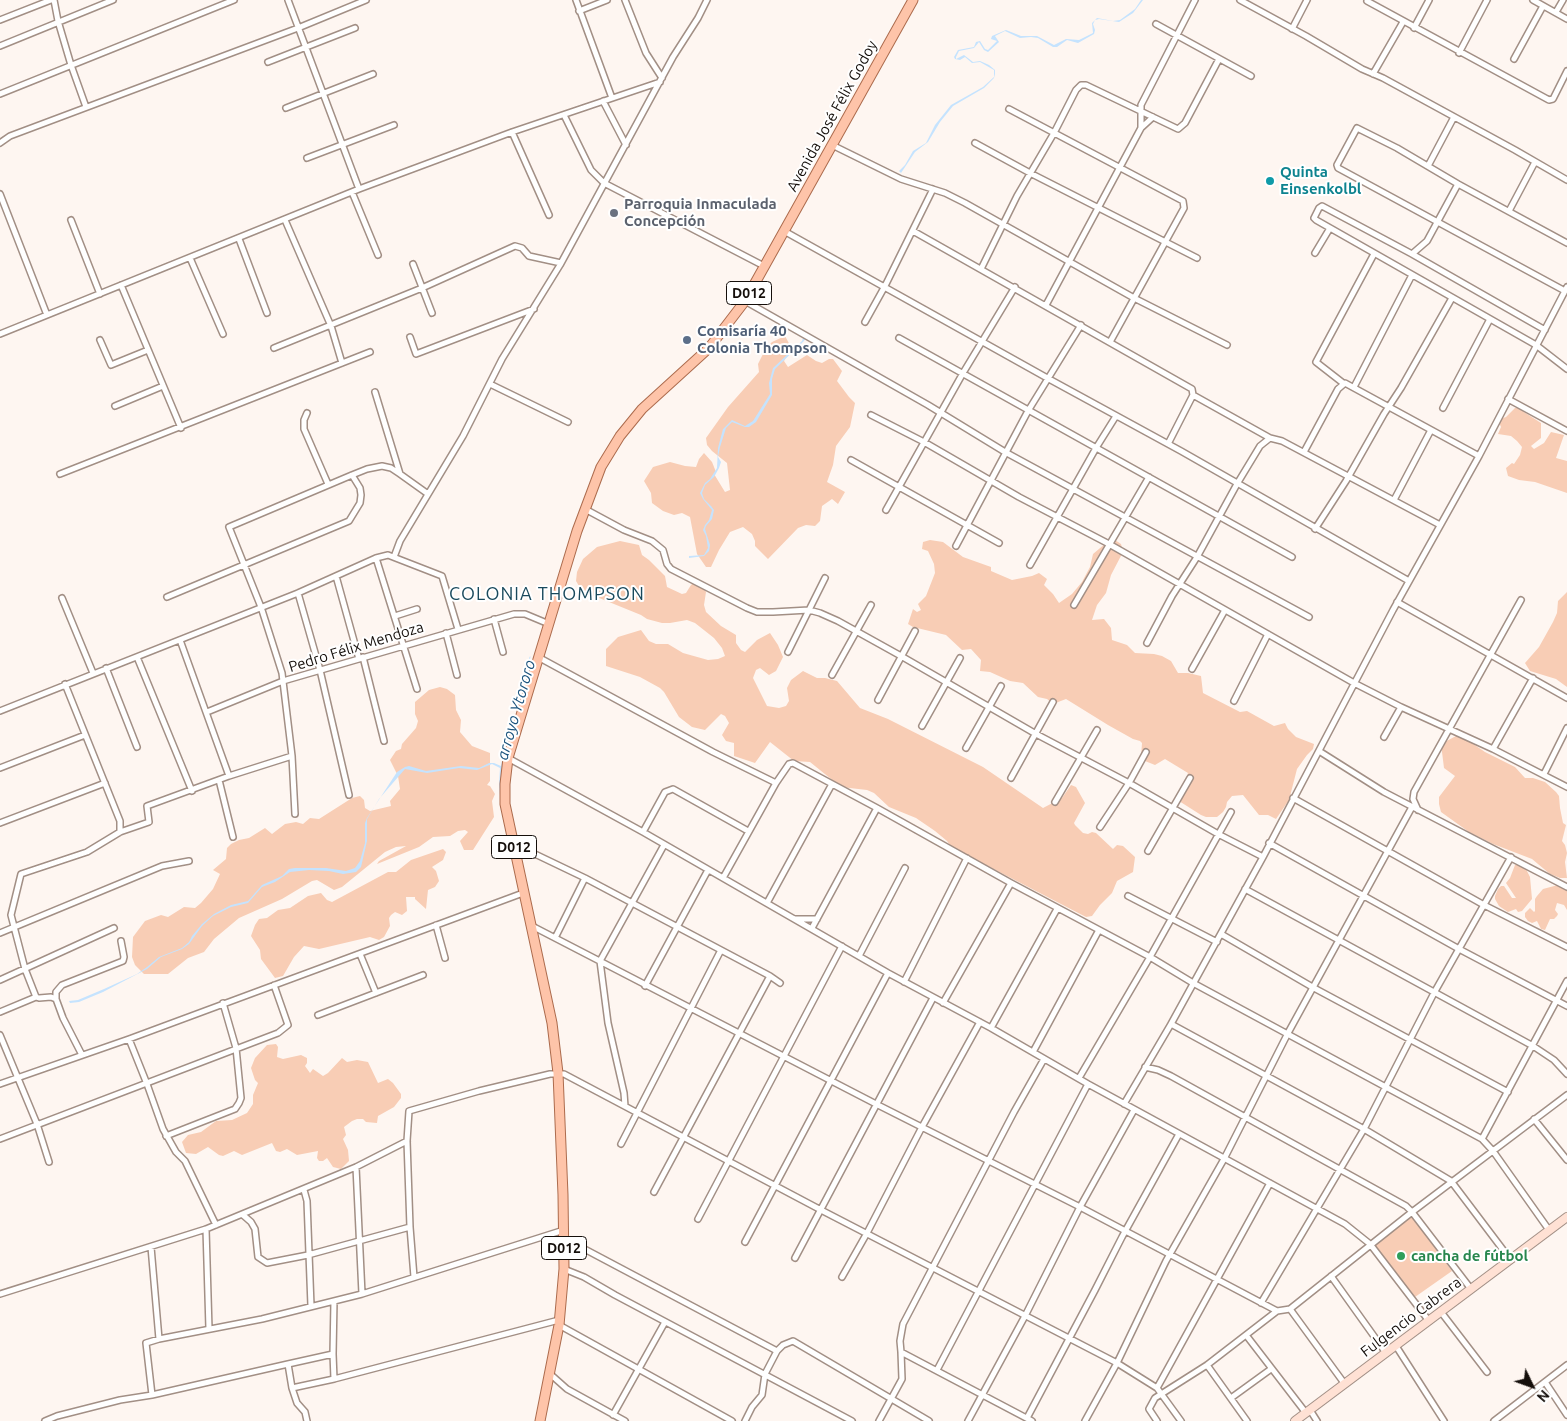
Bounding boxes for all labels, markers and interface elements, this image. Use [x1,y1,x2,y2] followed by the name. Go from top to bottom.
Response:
[783,37,881,195] street label: Avenida José Félix Godoy
[1280,163,1361,198] place label: Quinta Einsenkolbl
[1264,175,1276,187] marker: Quinta Einsenkolbl
[624,195,777,230] place label: Parroquia Inmaculada Concepción
[608,207,620,219] marker: Parroquia Inmaculada Concepción
[726,282,772,304] road number: D012
[697,322,827,357] place label: Comisaría 40 Colonia Thompson
[681,334,693,346] marker: Comisaría 40 Colonia Thompson
[447,583,647,605] district label: COLONIA THOMPSON
[286,618,426,676] street label: Pedro Félix Mendoza
[493,658,539,762] water label: arroyo Ytororo
[492,836,536,859] road number: D012
[542,1236,586,1260] road number: D012
[1411,1247,1528,1265] place label: cancha de fútbol
[1395,1250,1407,1262] marker: cancha de fútbol
[1357,1273,1465,1361] street label: Fulgencio Cabrera
[1507,1361,1557,1411] north arrow
[1534,1387,1553,1405] text: N

